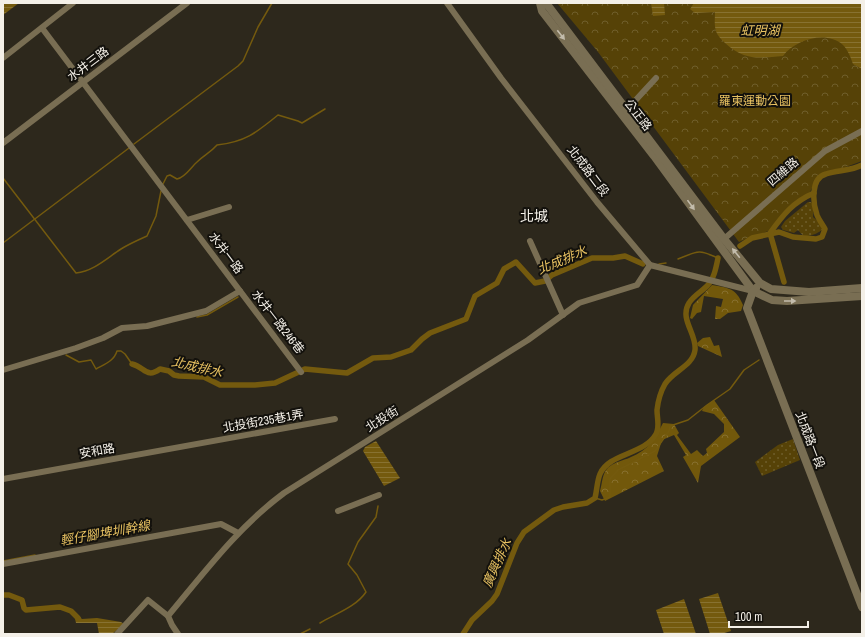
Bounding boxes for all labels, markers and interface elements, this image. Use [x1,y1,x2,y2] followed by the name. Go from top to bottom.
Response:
[740,22,781,39] water label: 虹明湖
[557,29,565,40] one-way arrow
[64,43,112,85] street label: 水井三路
[719,93,791,109] park label: 羅東運動公園
[621,96,655,134] street label: 公正路
[564,142,612,200] street label: 北成路二段
[764,154,802,190] street label: 四維路
[686,200,695,211] one-way arrow
[520,207,548,225] district label: 北城
[205,229,247,277] street label: 水井一路
[535,242,590,278] water label: 北成排水
[732,247,740,258] one-way arrow
[248,287,308,357] street label: 水井一路246巷
[784,298,797,304] one-way arrow
[170,353,225,381] water label: 北成排水
[362,403,402,435] street label: 北投街
[221,406,305,436] street label: 北投街235巷1弄
[792,409,828,471] street label: 北成路一段
[78,440,116,462] street label: 安和路
[59,516,153,549] water label: 輕仔腳埤圳幹線
[479,535,516,590] water label: 廣興排水
[729,603,808,629] scale bar
[735,609,762,625] text: 100 m

